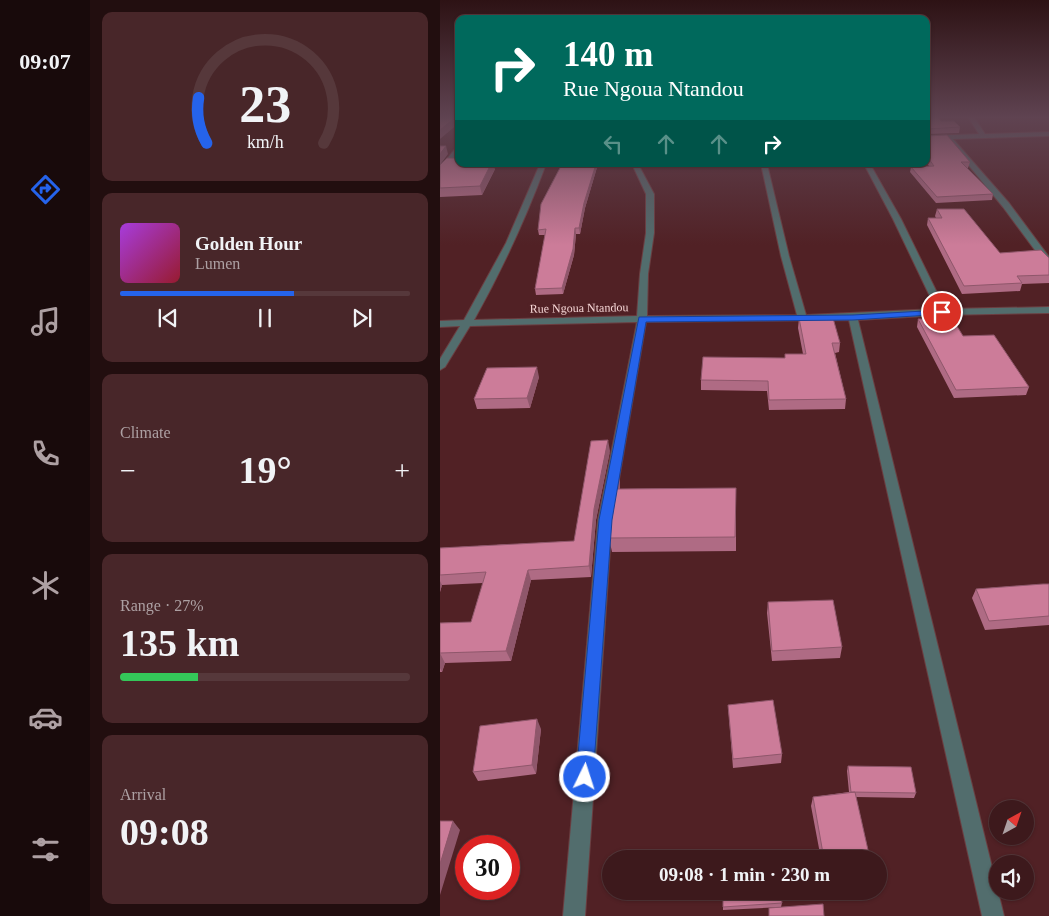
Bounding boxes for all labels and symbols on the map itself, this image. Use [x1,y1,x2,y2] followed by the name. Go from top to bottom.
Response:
[921,291,963,333] pin
[530,300,628,316] street label: Rue Ngoua Ntandou
[558,750,610,802] position arrow
[989,800,1034,845] north arrow
[455,835,520,900] speed limit sign: 30

